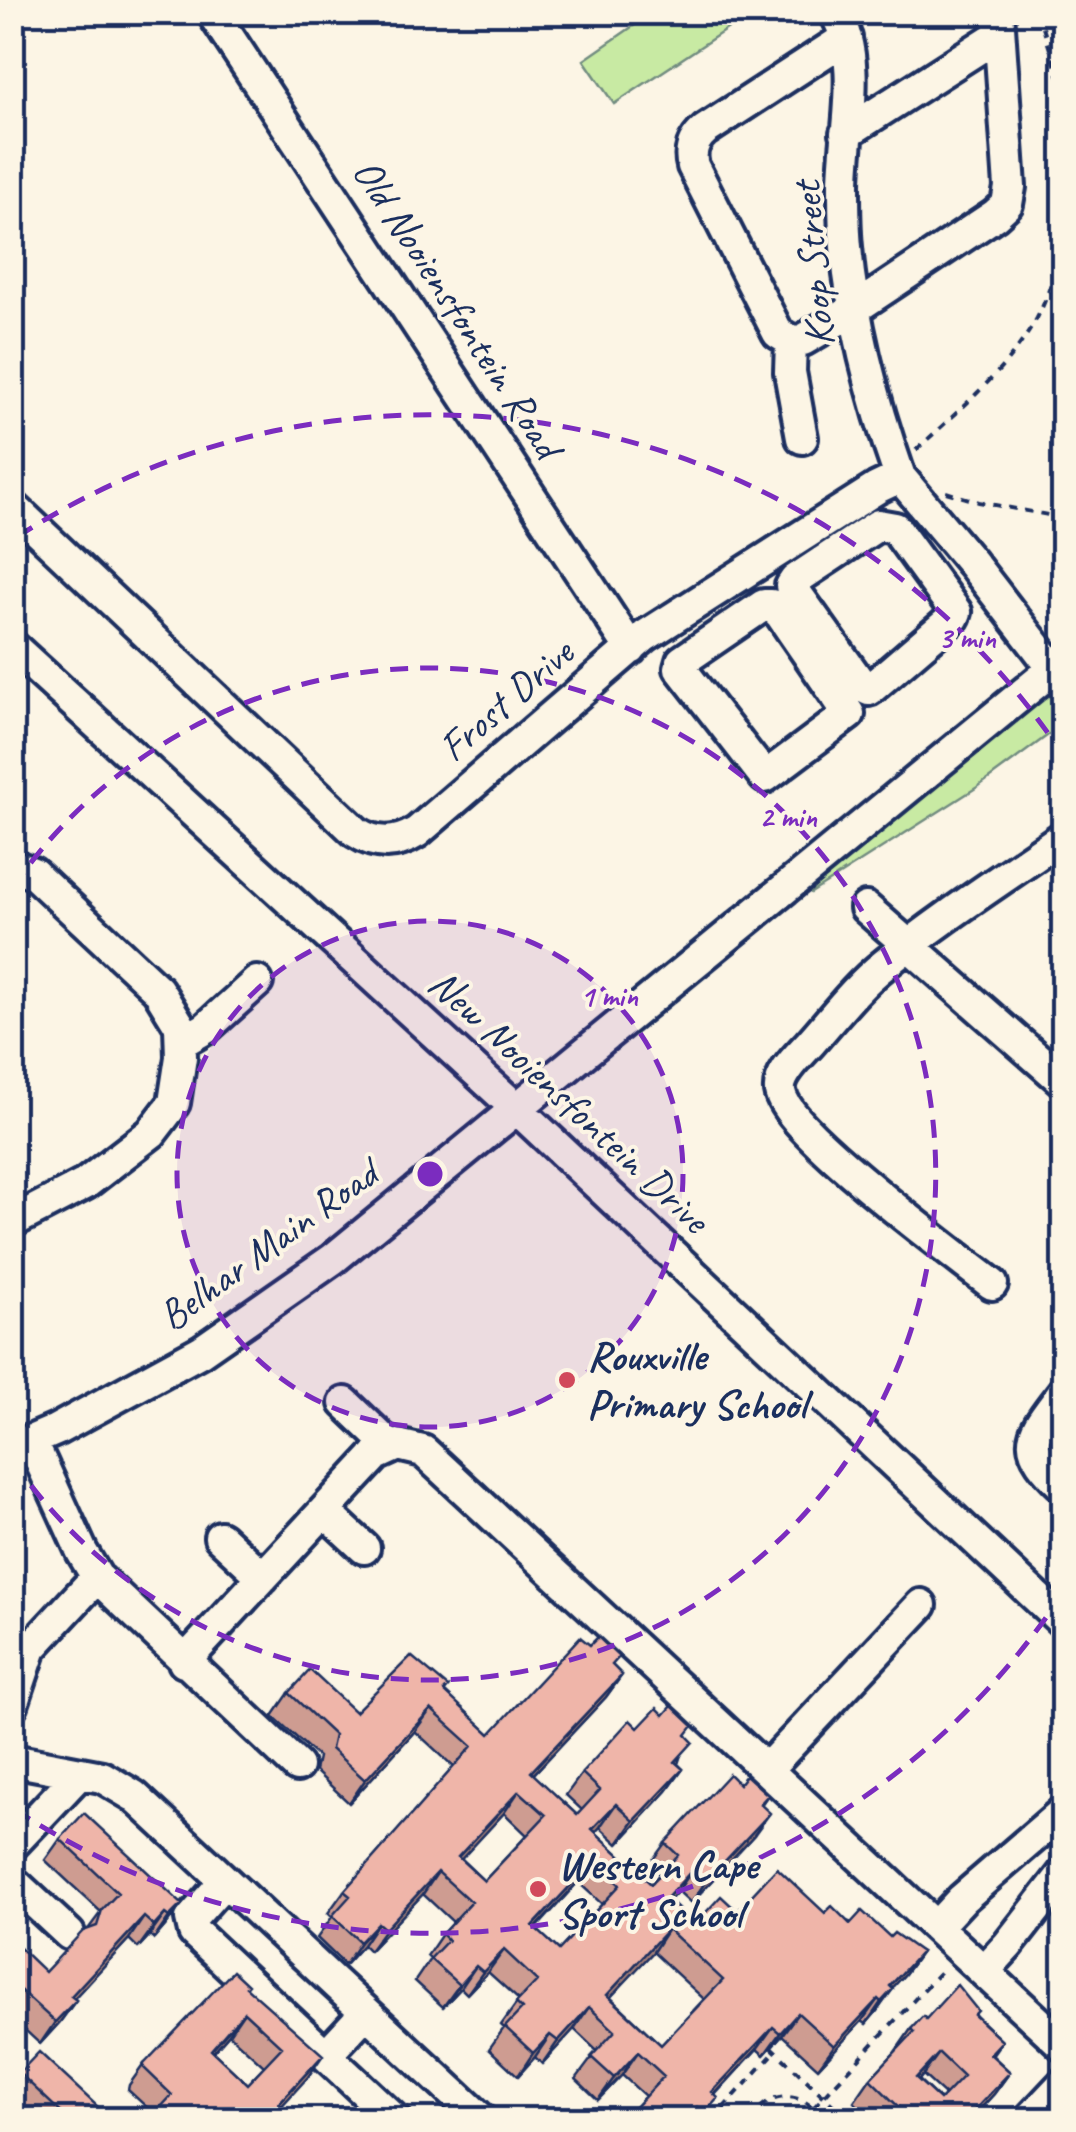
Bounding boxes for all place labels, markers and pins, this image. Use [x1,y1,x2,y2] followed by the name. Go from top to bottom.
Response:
[412,1156,448,1192] centre of rings
[587,1330,815,1431] place label: Rouxville Primary School
[556,1369,578,1391] marker: Rouxville Primary School
[558,1839,761,1940] place label: Western Cape Sport School
[527,1878,549,1900] marker: Western Cape Sport School

